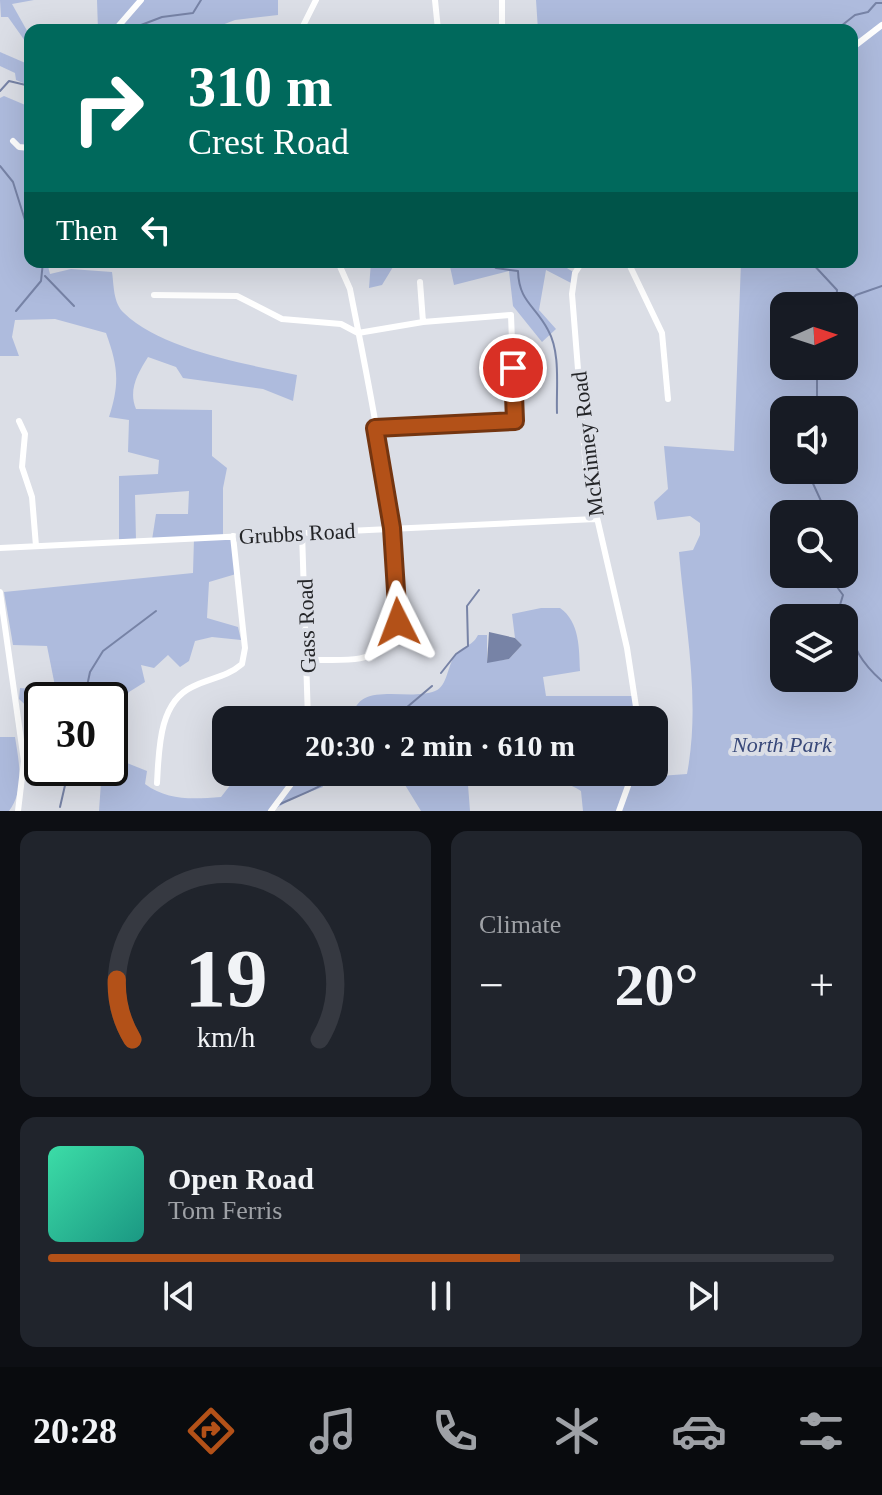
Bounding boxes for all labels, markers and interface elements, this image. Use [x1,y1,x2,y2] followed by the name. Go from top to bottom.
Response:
[56,56,160,160] icon: right
[188,56,333,118] text: 310 m
[188,122,349,162] text: Crest Road
[134,208,178,252] icon: left
[56,213,118,246] text: Then
[770,292,858,380] north arrow
[770,292,858,692] map controls
[479,334,547,402] pin
[491,346,535,390] icon: arrive
[566,370,609,518] street label: McKinney Road
[770,396,858,484] button: sound
[770,500,858,588] button: search
[238,518,356,549] street label: Grubbs Road
[292,578,321,674] street label: Gass Road
[356,580,440,664] position arrow
[770,604,858,692] button: layers
[24,682,128,786] speed limit sign: 30
[305,729,575,762] text: 20:30 · 2 min · 610 m
[731,732,833,757] park label: North Park
[479,910,561,939] text: Climate
[184,932,267,1024] text: 19
[615,952,699,1018] text: 20°
[479,961,504,1010] text: −
[809,961,834,1010] text: +
[196,1022,255,1053] text: km/h
[168,1162,314,1195] text: Open Road
[168,1196,282,1225] text: Tom Ferris
[157,1274,201,1318] icon: previous
[419,1274,463,1318] icon: pause
[681,1274,725,1318] icon: next
[183,1403,239,1459] icon: directions
[305,1403,361,1459] icon: music
[427,1403,483,1459] icon: phone
[549,1403,605,1459] icon: climate
[671,1403,727,1459] icon: car
[793,1403,849,1459] icon: filters
[33,1411,117,1451] text: 20:28

